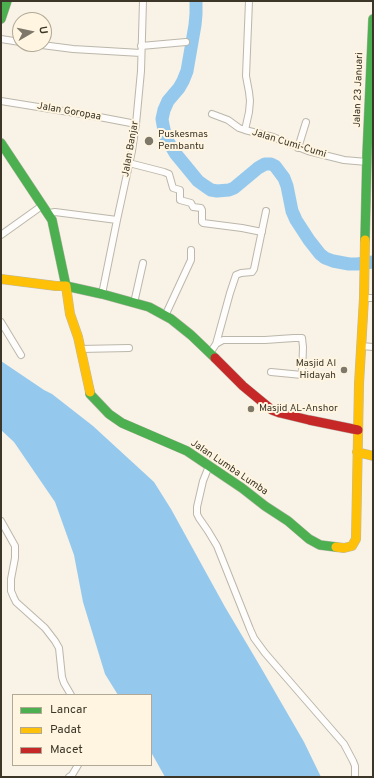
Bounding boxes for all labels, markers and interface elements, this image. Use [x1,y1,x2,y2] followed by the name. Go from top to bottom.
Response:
[12,12,52,52] north arrow
[35,25,50,35] text: U
[352,52,366,128] street label: Jalan 23 Januari
[36,100,102,124] street label: Jalan Goropaa
[120,120,142,178] street label: Jalan Banjar
[250,127,328,161] street label: Jalan Cumi-Cumi
[158,129,208,152] place label: Puskesmas Pembantu
[143,135,155,147] marker: Puskesmas Pembantu
[296,358,336,382] place label: Masjid Al Hidayah
[339,365,349,375] marker: Masjid Al Hidayah
[259,403,338,415] place label: Masjid AL-Anshor
[246,404,256,414] marker: Masjid AL-Anshor
[188,438,270,498] street label: Jalan Lumba Lumba
[12,694,152,766] legend
[50,702,87,718] text: Lancar
[50,722,81,738] text: Padat
[50,742,83,758] text: Macet

